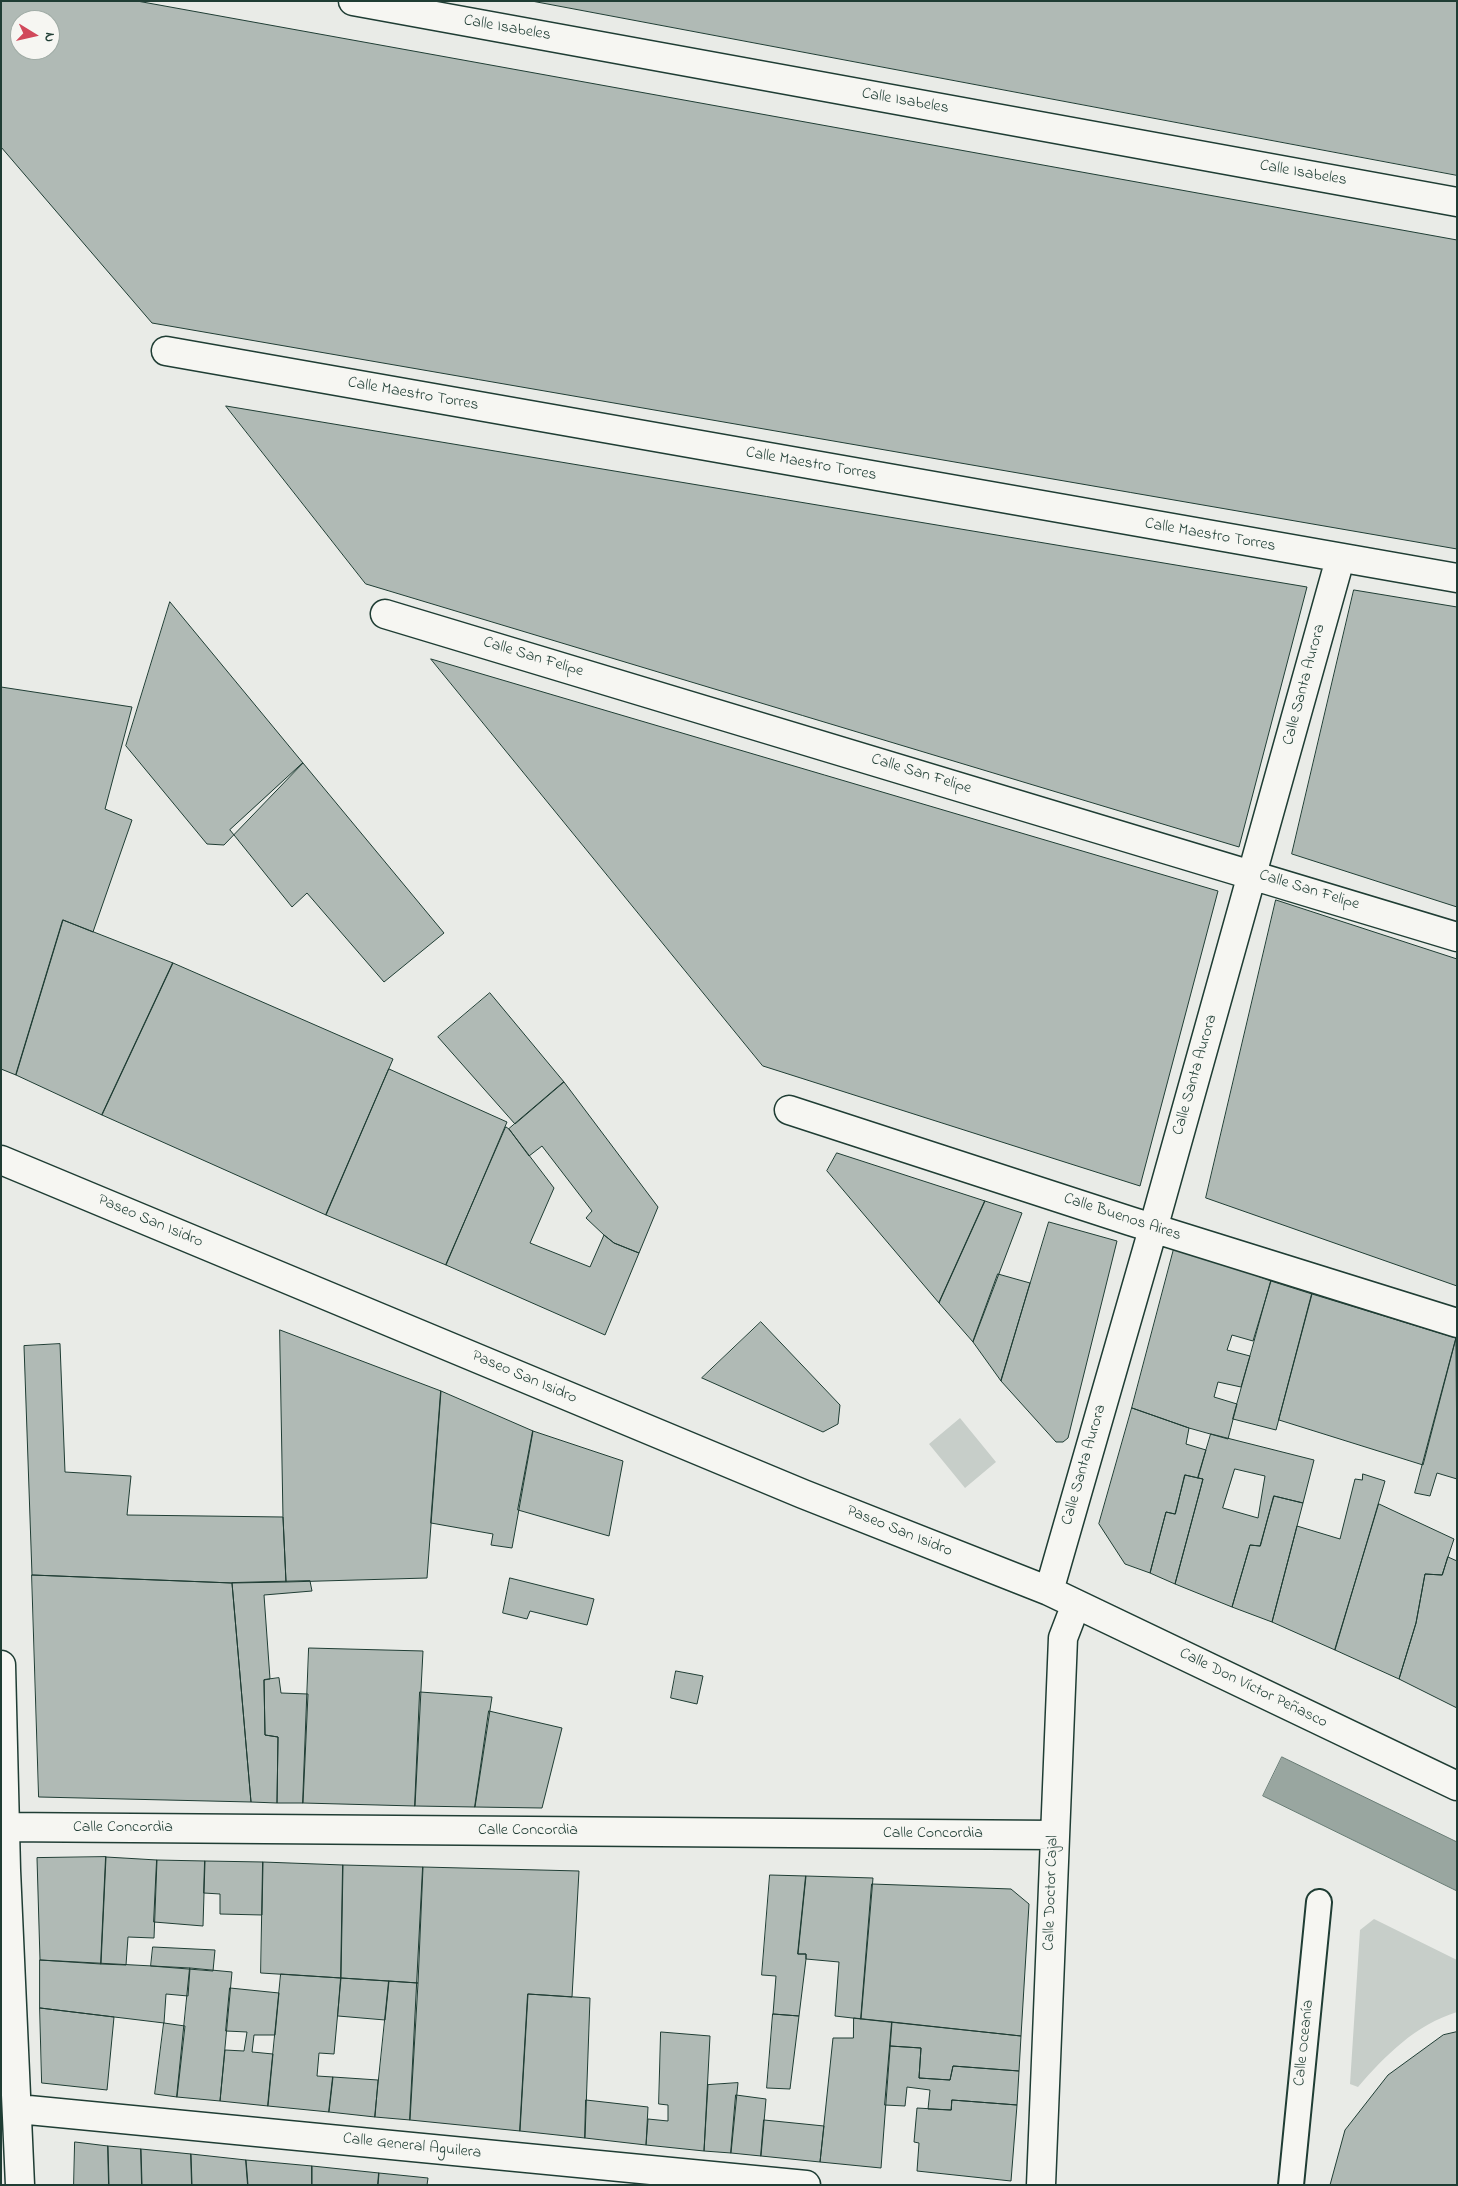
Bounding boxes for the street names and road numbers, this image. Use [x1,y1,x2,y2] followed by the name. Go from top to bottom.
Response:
[462,12,552,46] street label: Calle Isabeles
[860,85,950,119] street label: Calle Isabeles
[1258,157,1348,191] street label: Calle Isabeles
[346,374,480,416] street label: Calle Maestro Torres
[744,444,878,486] street label: Calle Maestro Torres
[1143,515,1277,557] street label: Calle Maestro Torres
[1280,622,1330,748] street label: Calle Santa Aurora
[481,634,585,682] street label: Calle San Felipe
[869,751,973,799] street label: Calle San Felipe
[1257,867,1361,915] street label: Calle San Felipe
[1170,1012,1222,1138] street label: Calle Santa Aurora
[1061,1190,1183,1246] street label: Calle Buenos Aires
[95,1191,205,1253] street label: Paseo San Isidro
[469,1347,579,1409] street label: Paseo San Isidro
[1059,1402,1111,1528] street label: Calle Santa Aurora
[843,1502,955,1562] street label: Paseo San Isidro
[1176,1645,1330,1733] street label: Calle Don Víctor Peñasco
[73,1818,173,1838] street label: Calle Concordia
[478,1821,578,1841] street label: Calle Concordia
[883,1824,983,1844] street label: Calle Concordia
[1040,1835,1064,1951] street label: Calle Doctor Cajal
[1291,1999,1319,2087] street label: Calle Oceanía
[342,2130,482,2164] street label: Calle General Aguilera

